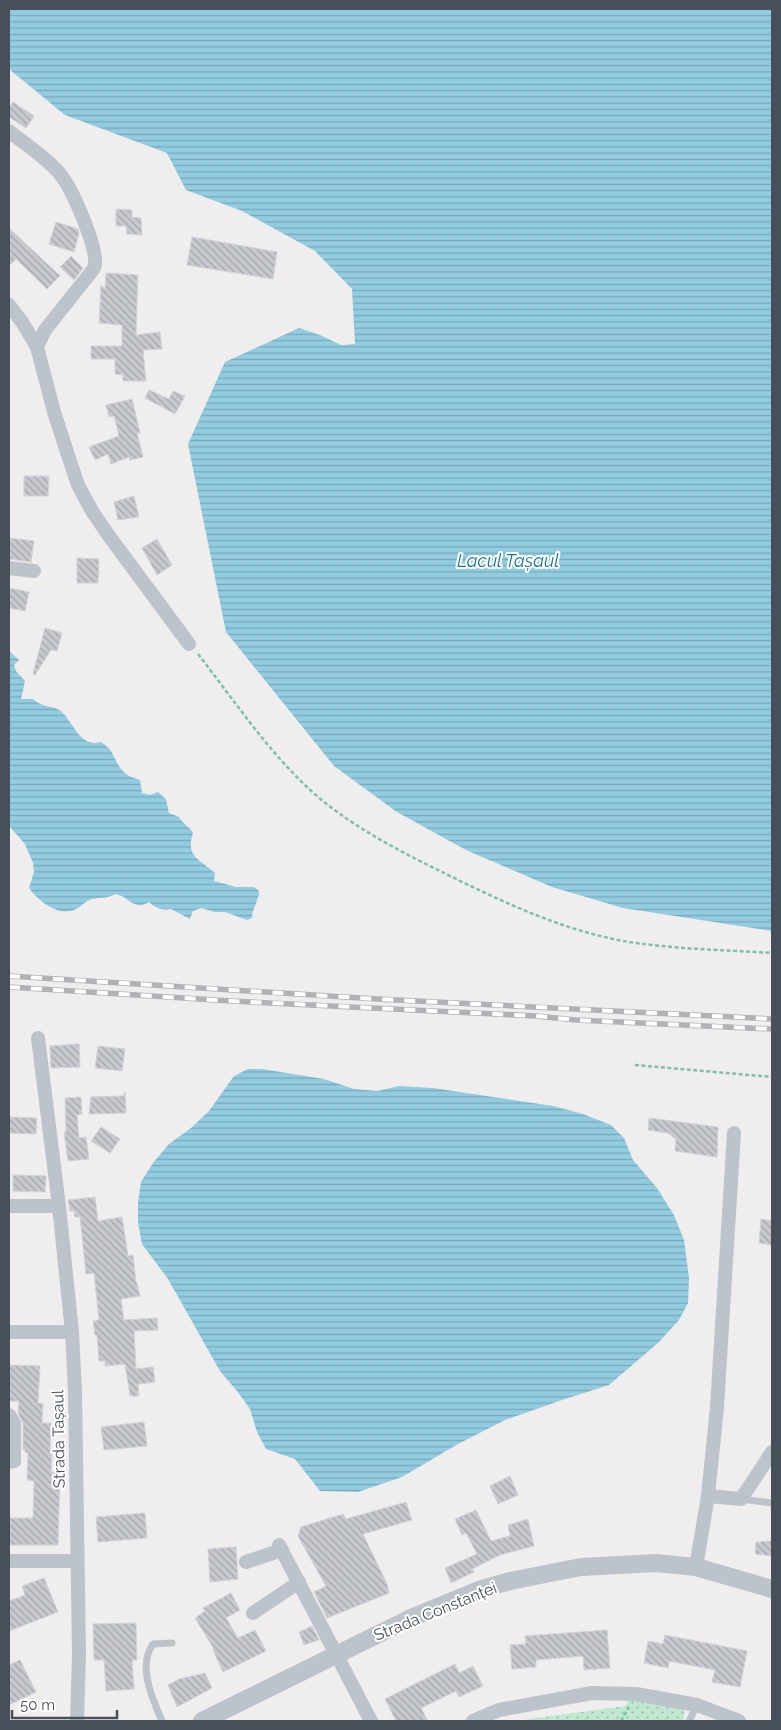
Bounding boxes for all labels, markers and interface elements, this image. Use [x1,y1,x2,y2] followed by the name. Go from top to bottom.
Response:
[457,550,559,571] water label: Lacul Tașaul
[48,1389,69,1488] street label: Strada Tașaul
[371,1578,499,1645] street label: Strada Constanței
[12,1688,118,1720] scale bar
[20,1696,55,1714] text: 50 m

